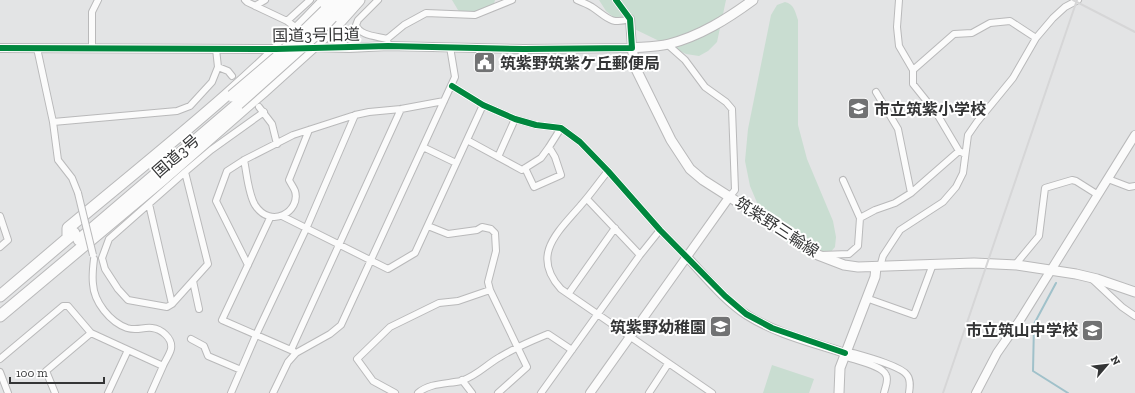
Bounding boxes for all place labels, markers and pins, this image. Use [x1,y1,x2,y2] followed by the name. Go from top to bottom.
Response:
[472,50,498,76] public building icon: 筑紫野筑紫ケ丘郵便局
[500,54,660,73] place label: 筑紫野筑紫ケ丘郵便局
[845,96,871,122] school or university icon: 市立筑紫小学校
[874,100,986,119] place label: 市立筑紫小学校
[708,314,734,340] school or university icon: 筑紫野幼稚園
[1080,317,1106,343] school or university icon: 市立筑山中学校
[610,318,706,337] place label: 筑紫野幼稚園
[966,321,1078,340] place label: 市立筑山中学校

